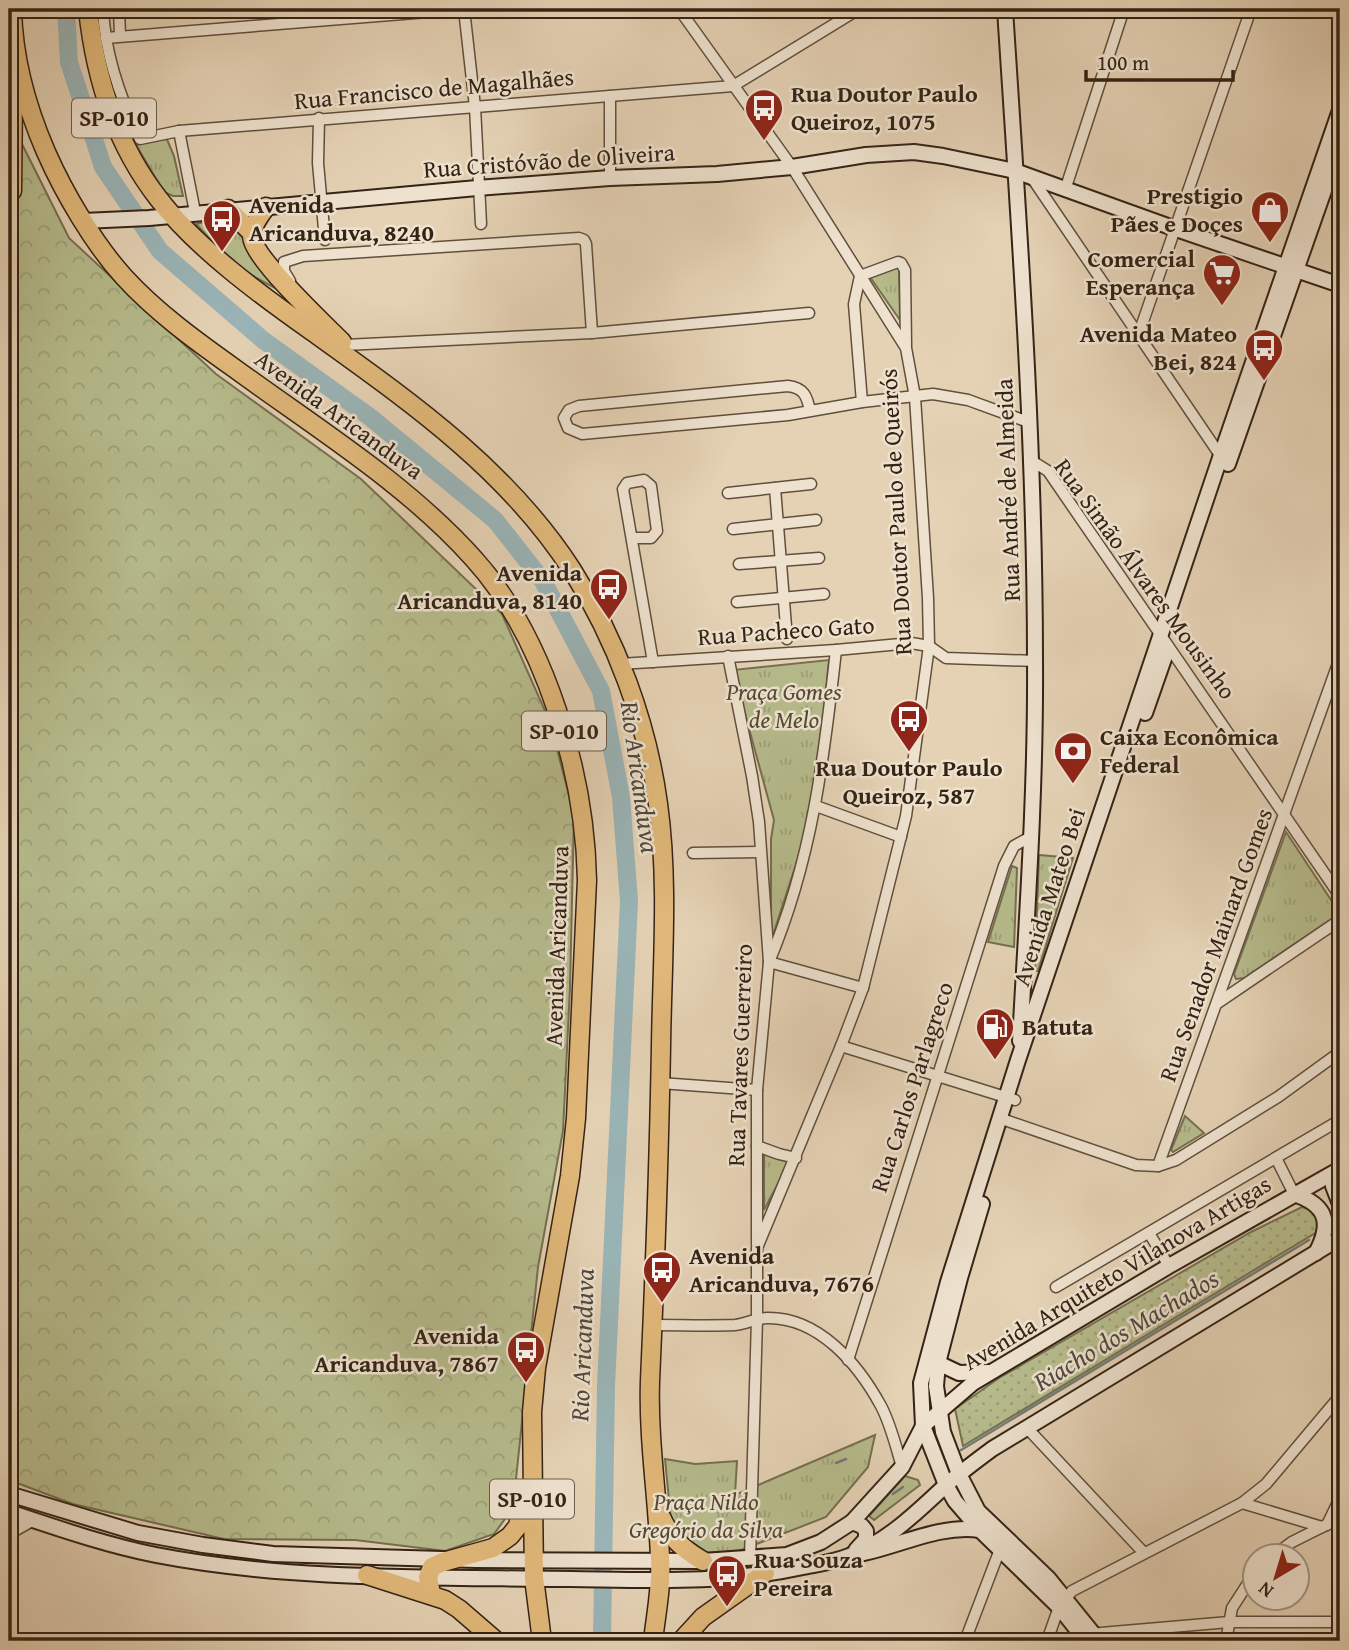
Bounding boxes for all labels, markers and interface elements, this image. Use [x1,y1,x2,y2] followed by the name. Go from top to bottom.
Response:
[1086,38,1234,82] scale bar
[1097,47,1149,78] text: 100 m
[293,59,575,118] street label: Rua Francisco de Magalhães
[791,76,978,139] place label: Rua Doutor Paulo Queiroz, 1075
[743,87,785,142] bus stop icon: Rua Doutor Paulo Queiroz, 1075
[72,99,156,138] road number: SP-010
[422,134,677,187] street label: Rua Cristóvão de Oliveira
[1111,178,1243,241] place label: Prestigio Pães e Doçes
[249,187,434,250] place label: Avenida Aricanduva, 8240
[1249,189,1291,244] shop icon: Prestigio Pães e Doçes
[201,198,243,253] bus stop icon: Avenida Aricanduva, 8240
[1086,241,1196,304] place label: Comercial Esperança
[1201,252,1243,307] supermarket icon: Comercial Esperança
[1080,316,1237,379] place label: Avenida Mateo Bei, 824
[1243,327,1285,382] bus stop icon: Avenida Mateo Bei, 824
[248,341,431,488] street label: Avenida Aricanduva
[871,368,920,656] street label: Rua Doutor Paulo de Queirós
[986,377,1029,602] street label: Rua André de Almeida
[1046,451,1245,706] street label: Rua Simão Álvares Mousinho
[397,555,583,618] place label: Avenida Aricanduva, 8140
[588,566,630,621] bus stop icon: Avenida Aricanduva, 8140
[696,607,876,654] street label: Rua Pacheco Gato
[725,674,842,737] park label: Praça Gomes de Melo
[610,697,670,855] water label: Rio Aricanduva
[888,698,930,753] bus stop icon: Rua Doutor Paulo Queiroz, 587
[522,712,606,750] road number: SP-010
[1100,719,1279,782] place label: Caixa Econômica Federal
[1052,730,1094,785] bank icon: Caixa Econômica Federal
[816,750,1003,813] place label: Rua Doutor Paulo Queiroz, 587
[1003,803,1094,991] street label: Avenida Mateo Bei
[1150,803,1281,1086] street label: Rua Senador Mainard Gomes
[536,844,578,1047] street label: Avenida Aricanduva
[718,943,761,1167] street label: Rua Tavares Guerreiro
[861,977,962,1197] street label: Rua Carlos Parlagreco
[974,1006,1016,1061] fuel station icon: Batuta
[1022,1009,1094,1044] place label: Batuta
[956,1166,1278,1379] street label: Avenida Arquiteto Vilanova Artigas
[689,1238,874,1301] place label: Avenida Aricanduva, 7676
[641,1249,683,1304] bus stop icon: Avenida Aricanduva, 7676
[1025,1258,1226,1401] water label: Riacho dos Machados
[559,1268,604,1423] water label: Rio Aricanduva
[314,1318,500,1381] place label: Avenida Aricanduva, 7867
[505,1329,547,1384] bus stop icon: Avenida Aricanduva, 7867
[490,1480,574,1518] road number: SP-010
[629,1484,783,1547] park label: Praça Nildo Gregório da Silva
[754,1542,864,1605] place label: Rua Souza Pereira
[1240,1542,1310,1612] north arrow
[706,1553,748,1608] bus stop icon: Rua Souza Pereira
[1252,1575,1279,1605] text: N

